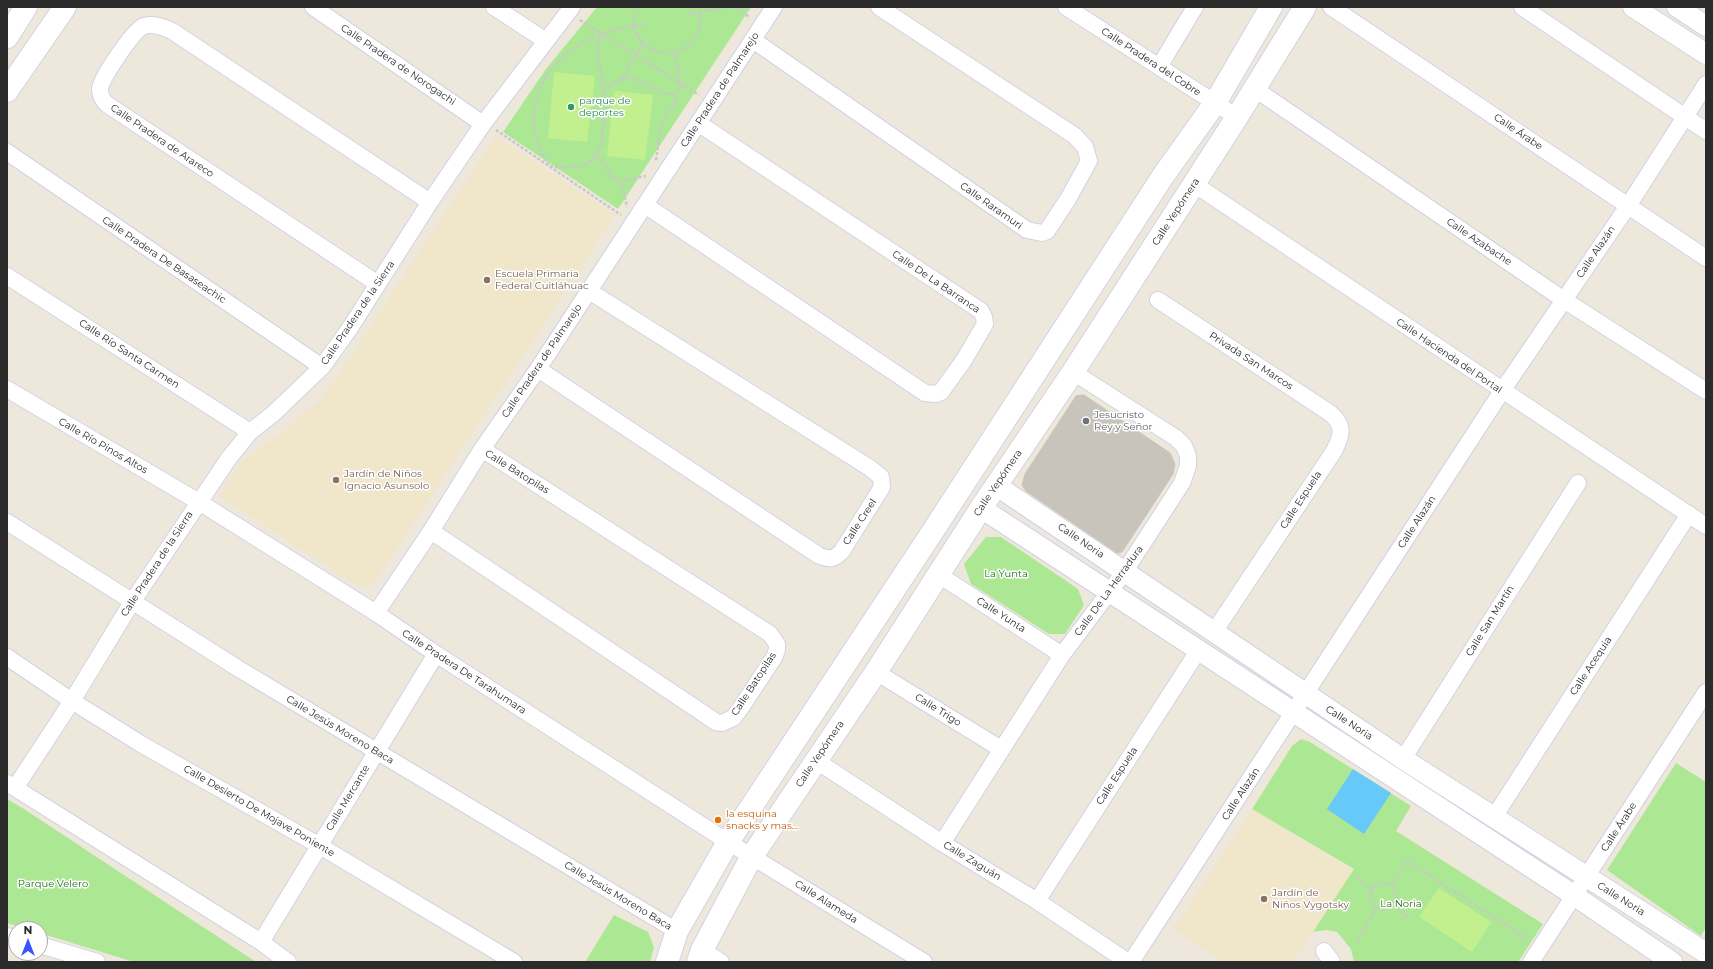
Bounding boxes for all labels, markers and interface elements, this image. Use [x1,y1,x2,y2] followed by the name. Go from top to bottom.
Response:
[338,22,458,108] street label: Calle Pradera de Norogachi
[1099,25,1203,99] street label: Calle Pradera del Cobre
[678,30,762,150] street label: Calle Pradera de Palmarejo
[579,95,631,118] place label: parque de deportes
[108,102,216,180] street label: Calle Pradera de Arareco
[566,102,576,112] marker: parque de deportes
[1491,111,1545,153] street label: Calle Árabe
[1150,176,1202,248] street label: Calle Yepómera
[957,180,1025,232] street label: Calle Raramuri
[100,214,228,306] street label: Calle Pradera De Basaseachic
[1444,216,1514,268] street label: Calle Azabache
[1574,224,1618,280] street label: Calle Alazán
[890,248,982,316] street label: Calle De La Barranca
[319,259,397,367] street label: Calle Pradera de la Sierra
[495,268,589,292] place label: Escuela Primaria Federal Cuitláhuac
[482,275,492,285] marker: Escuela Primaria Federal Cuitláhuac
[499,302,585,420] street label: Calle Pradera de Palmarejo
[1394,316,1504,396] street label: Calle Hacienda del Portal
[77,317,181,391] street label: Calle Río Santa Carmen
[1207,329,1295,393] street label: Privada San Marcos
[1094,409,1153,432] place label: Jesucristo Rey y Señor
[56,416,150,476] street label: Calle Río Pinos Altos
[1081,416,1091,426] marker: Jesucristo Rey y Señor
[483,447,551,497] street label: Calle Batopilas
[971,447,1025,519] street label: Calle Yepómera
[344,468,429,492] place label: Jardín de Niños Ignacio Asunsolo
[1278,469,1324,531] street label: Calle Espuela
[331,475,341,485] marker: Jardín de Niños Ignacio Asunsolo
[1395,493,1439,551] street label: Calle Alazán
[841,497,879,547] street label: Calle Creel
[118,509,196,619] street label: Calle Pradera de la Sierra
[1055,521,1107,561] street label: Calle Noria
[1072,543,1146,639] street label: Calle De La Herradura
[984,568,1028,580] park label: La Yunta
[1463,583,1517,659] street label: Calle San Martín
[974,595,1028,635] street label: Calle Yunta
[400,627,528,717] street label: Calle Pradera De Tarahumara
[1568,634,1614,698] street label: Calle Acequia
[729,650,779,718] street label: Calle Batopilas
[913,691,963,729] street label: Calle Trigo
[284,693,396,767] street label: Calle Jesús Moreno Baca
[1323,703,1375,743] street label: Calle Noria
[793,718,847,790] street label: Calle Yepómera
[1094,745,1140,807] street label: Calle Espuela
[181,763,337,859] street label: Calle Desierto De Mojave Poniente
[324,763,372,833] street label: Calle Mercante
[1219,765,1263,823] street label: Calle Alazán
[1599,800,1639,854] street label: Calle Árabe
[726,808,798,832] place label: la esquina snacks y mas...
[713,815,723,825] marker: la esquina snacks y mas...
[941,839,1003,883] street label: Calle Zaguán
[562,859,674,933] street label: Calle Jesús Moreno Baca
[18,878,88,890] park label: Parque Velero
[792,878,860,926] street label: Calle Alameda
[1595,880,1647,918] street label: Calle Noria
[1272,887,1349,910] place label: Jardín de Niños Vygotsky
[1259,894,1269,904] marker: Jardín de Niños Vygotsky
[1380,898,1422,910] park label: La Noria
[8,921,48,961] north arrow
[24,923,32,937] text: N

